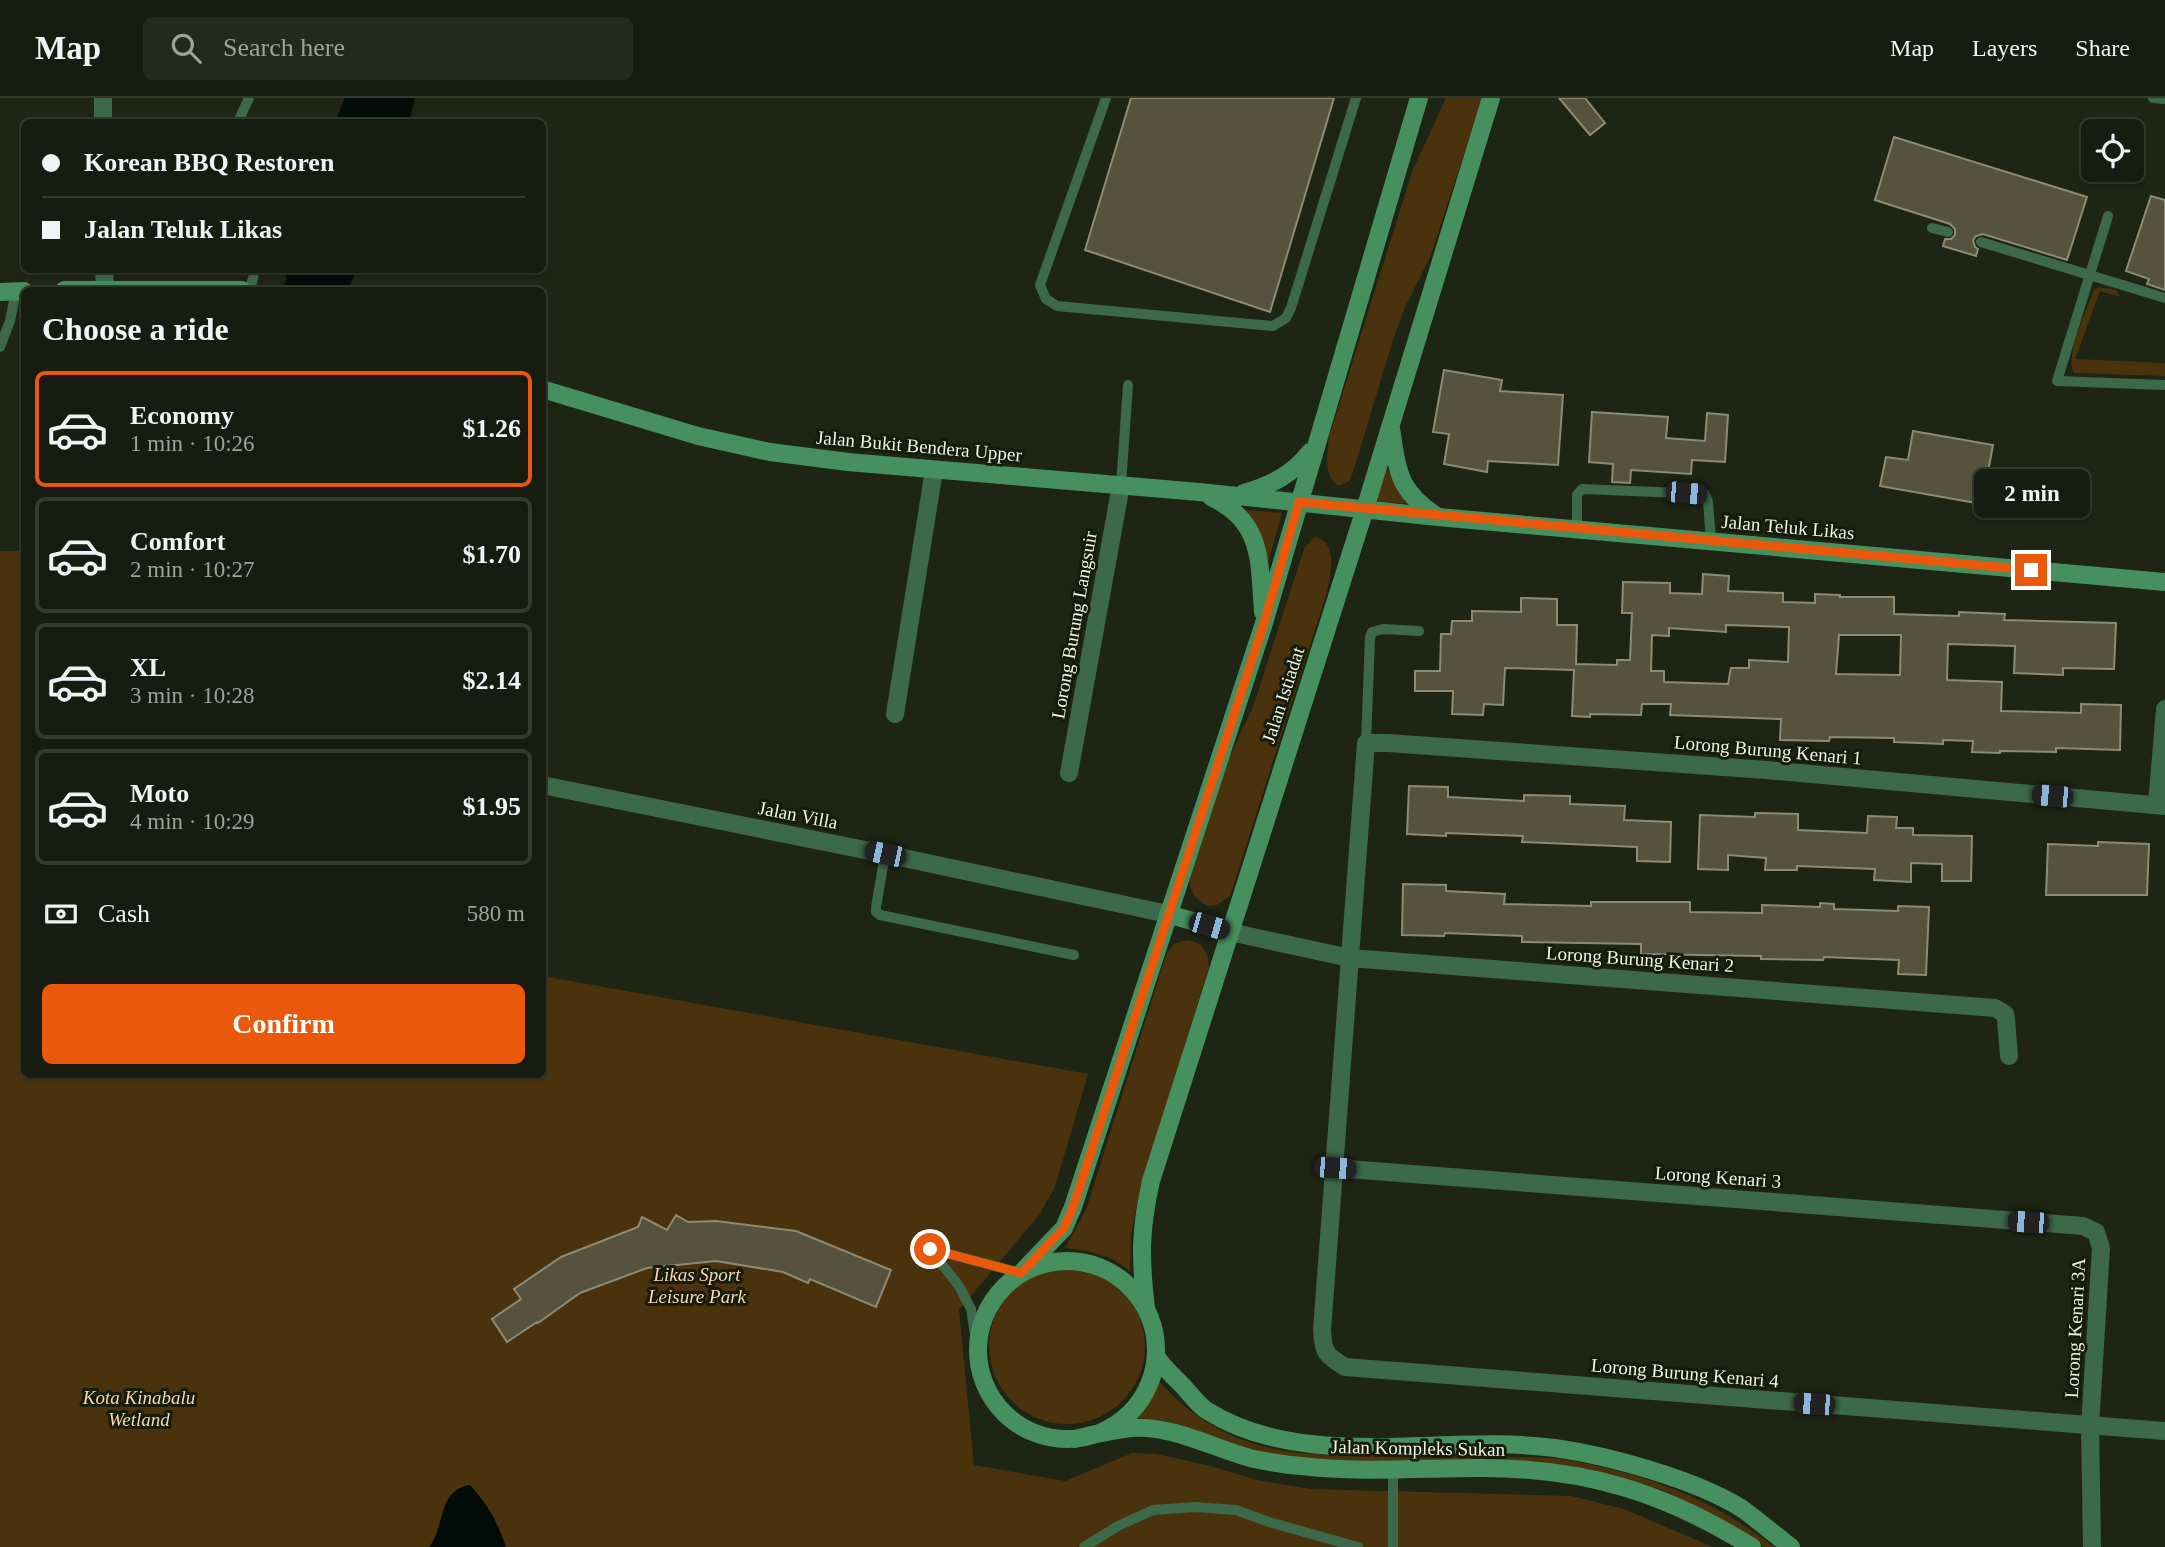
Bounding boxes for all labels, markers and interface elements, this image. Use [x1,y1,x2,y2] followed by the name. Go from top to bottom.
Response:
[143,17,633,80] search box
[167,29,205,67] icon: search
[35,30,101,66] text: Map
[223,33,345,62] text: Search here
[1890,35,1934,61] text: Map
[1972,35,2037,61] text: Layers
[2075,35,2130,61] text: Share
[2081,119,2144,182] map controls
[2081,119,2144,182] button: locate
[84,148,334,177] text: Korean BBQ Restoren
[84,215,282,244] text: Jalan Teluk Likas
[42,311,229,347] text: Choose a ride
[46,398,109,461] icon: car
[130,401,234,430] text: Economy
[463,414,521,443] text: $1.26
[815,427,1023,466] street label: Jalan Bukit Bendera Upper
[130,431,255,456] text: 1 min · 10:26
[1973,468,2089,518] callout: 2 min
[1665,481,1708,505] car
[2004,481,2060,506] text: 2 min
[1721,511,1855,543] street label: Jalan Teluk Likas
[46,524,109,587] icon: car
[130,527,225,556] text: Comfort
[1047,529,1101,720] street label: Lorong Burung Langsuir
[463,540,521,569] text: $1.70
[2015,554,2047,586] route end
[130,557,255,582] text: 2 min · 10:27
[1258,644,1309,746] street label: Jalan Istiadat
[46,650,109,713] icon: car
[130,653,166,682] text: XL
[463,666,521,695] text: $2.14
[130,683,255,708] text: 3 min · 10:28
[1673,731,1863,769] street label: Lorong Burung Kenari 1
[46,776,109,839] icon: car
[130,779,189,808] text: Moto
[2031,784,2074,808] car
[463,792,521,821] text: $1.95
[757,797,840,833] street label: Jalan Villa
[130,809,255,834] text: 4 min · 10:29
[863,839,908,869] car
[42,895,80,933] icon: cash
[98,899,150,928] text: Cash
[467,901,525,926] text: 580 m
[1186,910,1233,942] car
[1545,942,1735,976] street label: Lorong Burung Kenari 2
[42,984,525,1064] button: Confirm
[1314,1156,1357,1180] car
[1654,1162,1782,1192] street label: Lorong Kenari 3
[2007,1210,2050,1234] car
[914,1233,946,1265] route start
[2061,1257,2089,1399] street label: Lorong Kenari 3A
[647,1264,747,1307] park label: Likas Sport Leisure Park
[1590,1354,1780,1392] street label: Lorong Burung Kenari 4
[82,1387,195,1430] park label: Kota Kinabalu Wetland
[1793,1392,1836,1416] car
[1331,1436,1506,1460] street label: Jalan Kompleks Sukan

